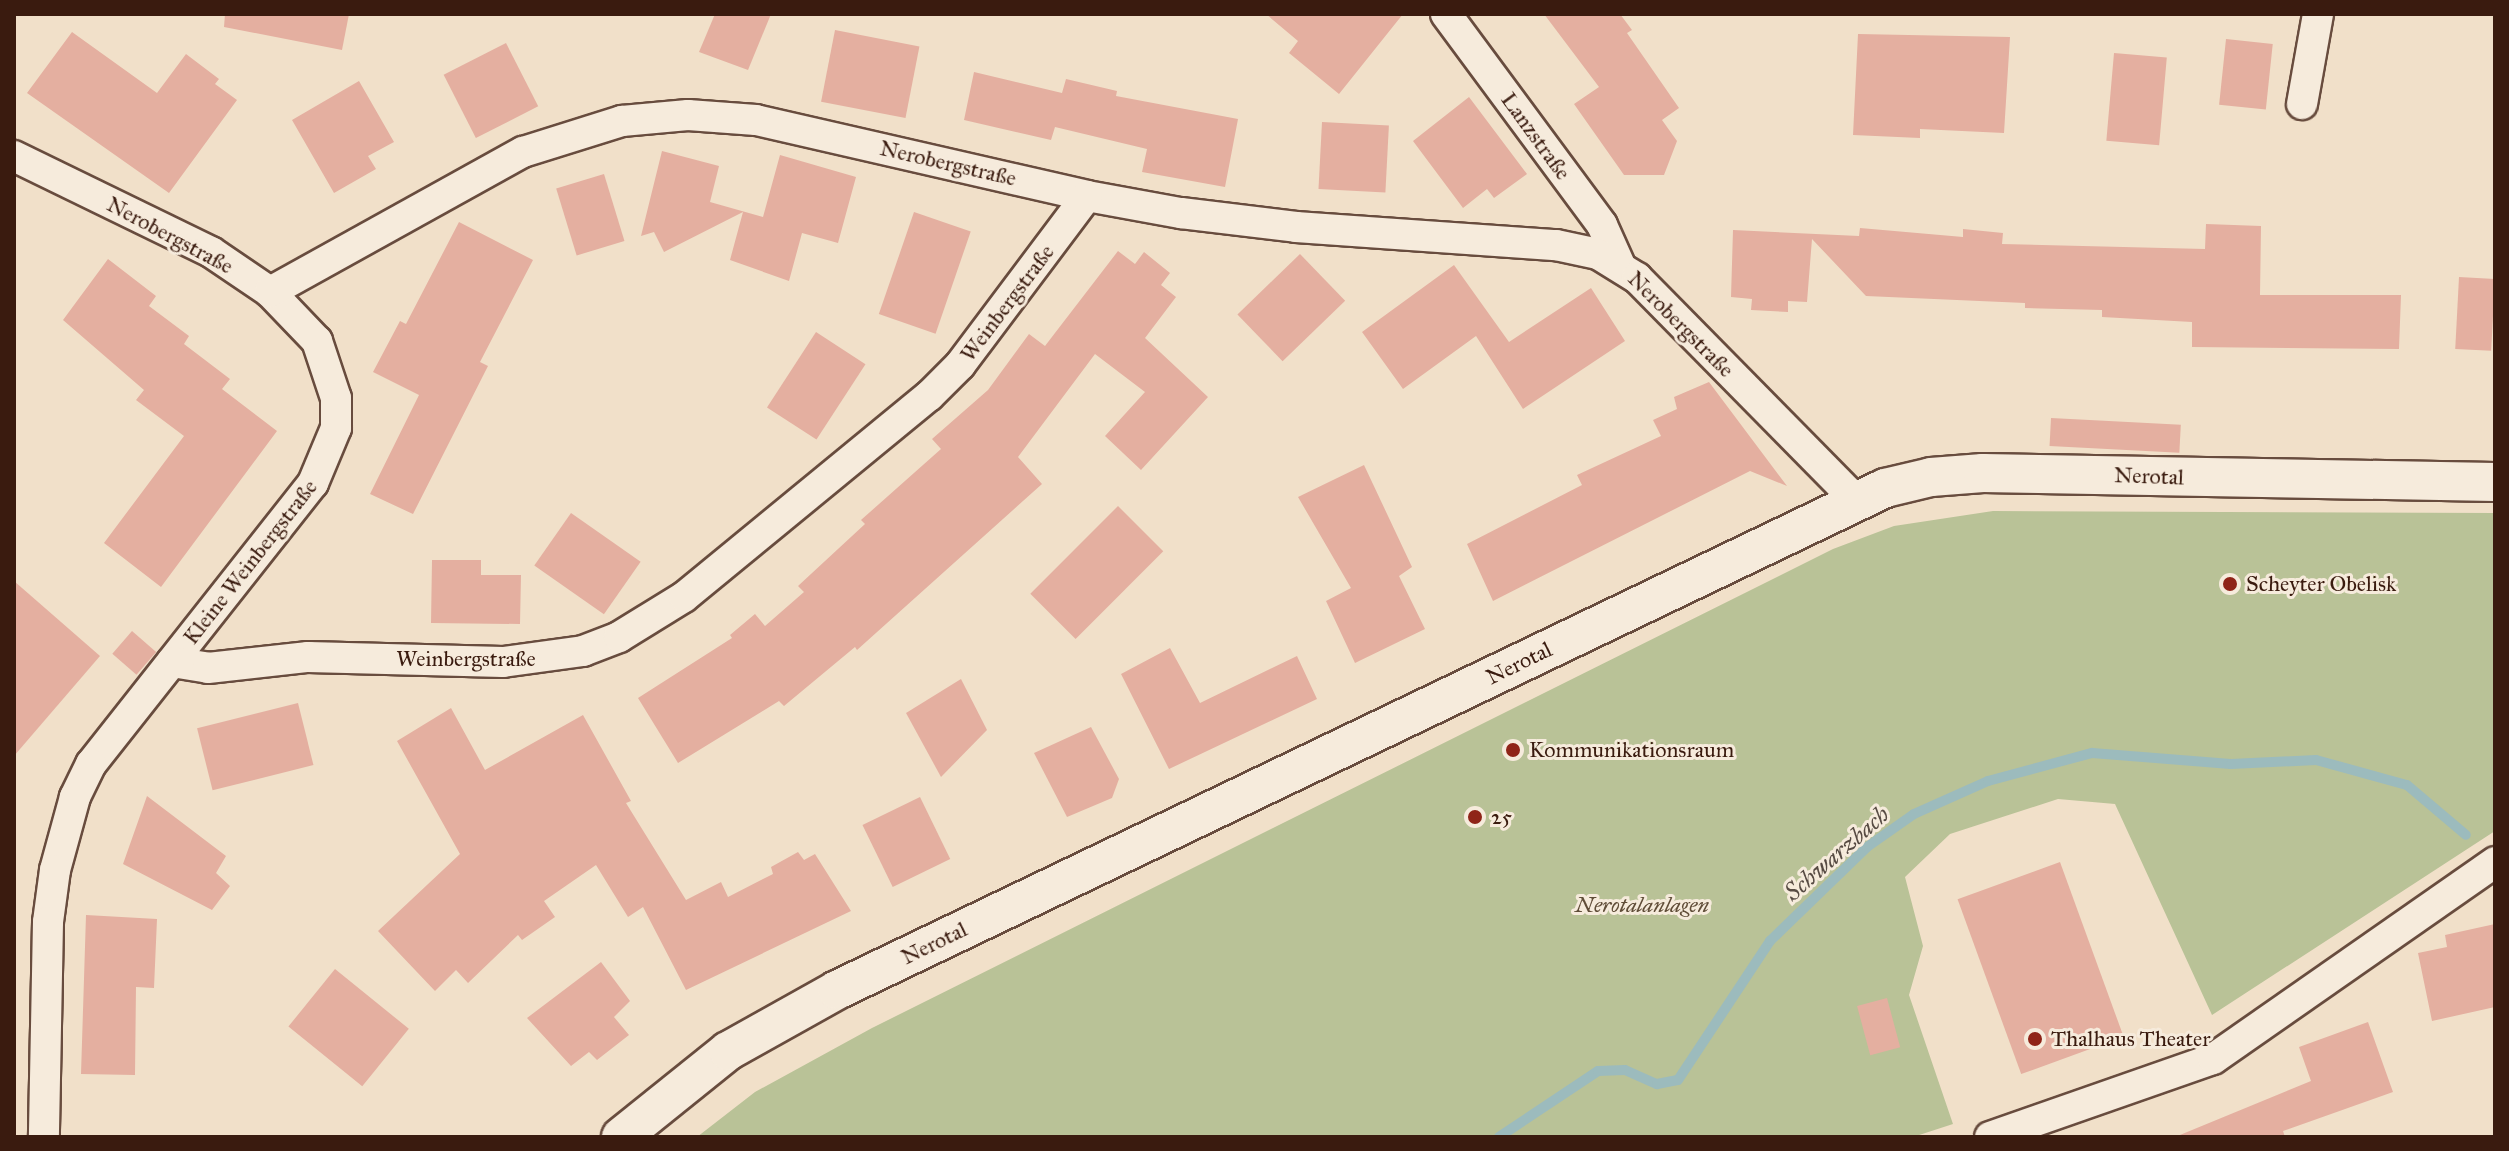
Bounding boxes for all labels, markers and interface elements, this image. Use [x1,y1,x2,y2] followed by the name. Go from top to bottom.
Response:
[1495,87,1577,185] street label: Lanzstraße
[877,134,1019,192] street label: Nerobergstraße
[102,191,238,279] street label: Nerobergstraße
[955,239,1059,367] street label: Weinbergstraße
[1622,265,1740,383] street label: Nerobergstraße
[2114,462,2184,490] street label: Nerotal
[177,474,323,650] street label: Kleine Weinbergstraße
[2246,571,2396,597] place label: Scheyter Obelisk
[2221,575,2239,593] marker: Scheyter Obelisk
[1482,636,1556,690] street label: Nerotal
[396,646,536,672] street label: Weinbergstraße
[1529,737,1734,763] place label: Kommunikationsraum
[1504,741,1522,759] marker: Kommunikationsraum
[1779,801,1895,907] water label: Schwarzbach
[1491,804,1512,830] place label: 25
[1466,808,1484,826] marker: 25
[1575,892,1709,918] park label: Nerotalanlagen
[897,916,971,970] street label: Nerotal
[2051,1026,2210,1052] place label: Thalhaus Theater
[2026,1030,2044,1048] marker: Thalhaus Theater

